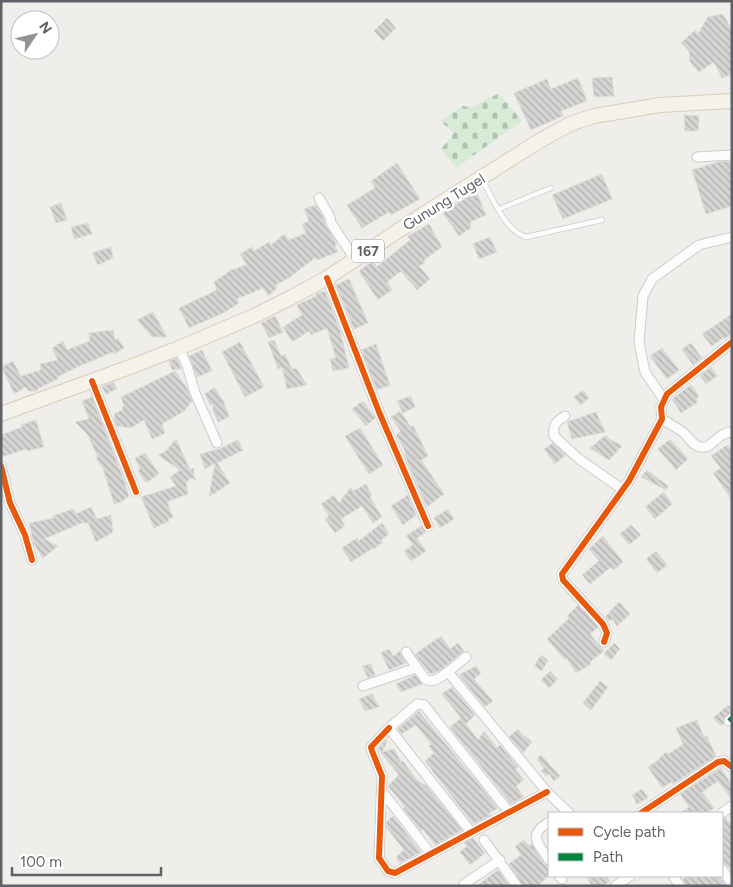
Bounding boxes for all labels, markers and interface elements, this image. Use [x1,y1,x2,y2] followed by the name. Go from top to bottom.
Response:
[10,10,60,60] north arrow
[35,19,55,37] text: N
[400,170,488,234] street label: Gunung Tugel
[352,240,384,262] road number: 167
[548,812,723,877] legend
[593,823,665,841] text: Cycle path
[12,844,161,876] scale bar
[593,848,623,866] text: Path
[20,853,62,871] text: 100 m

